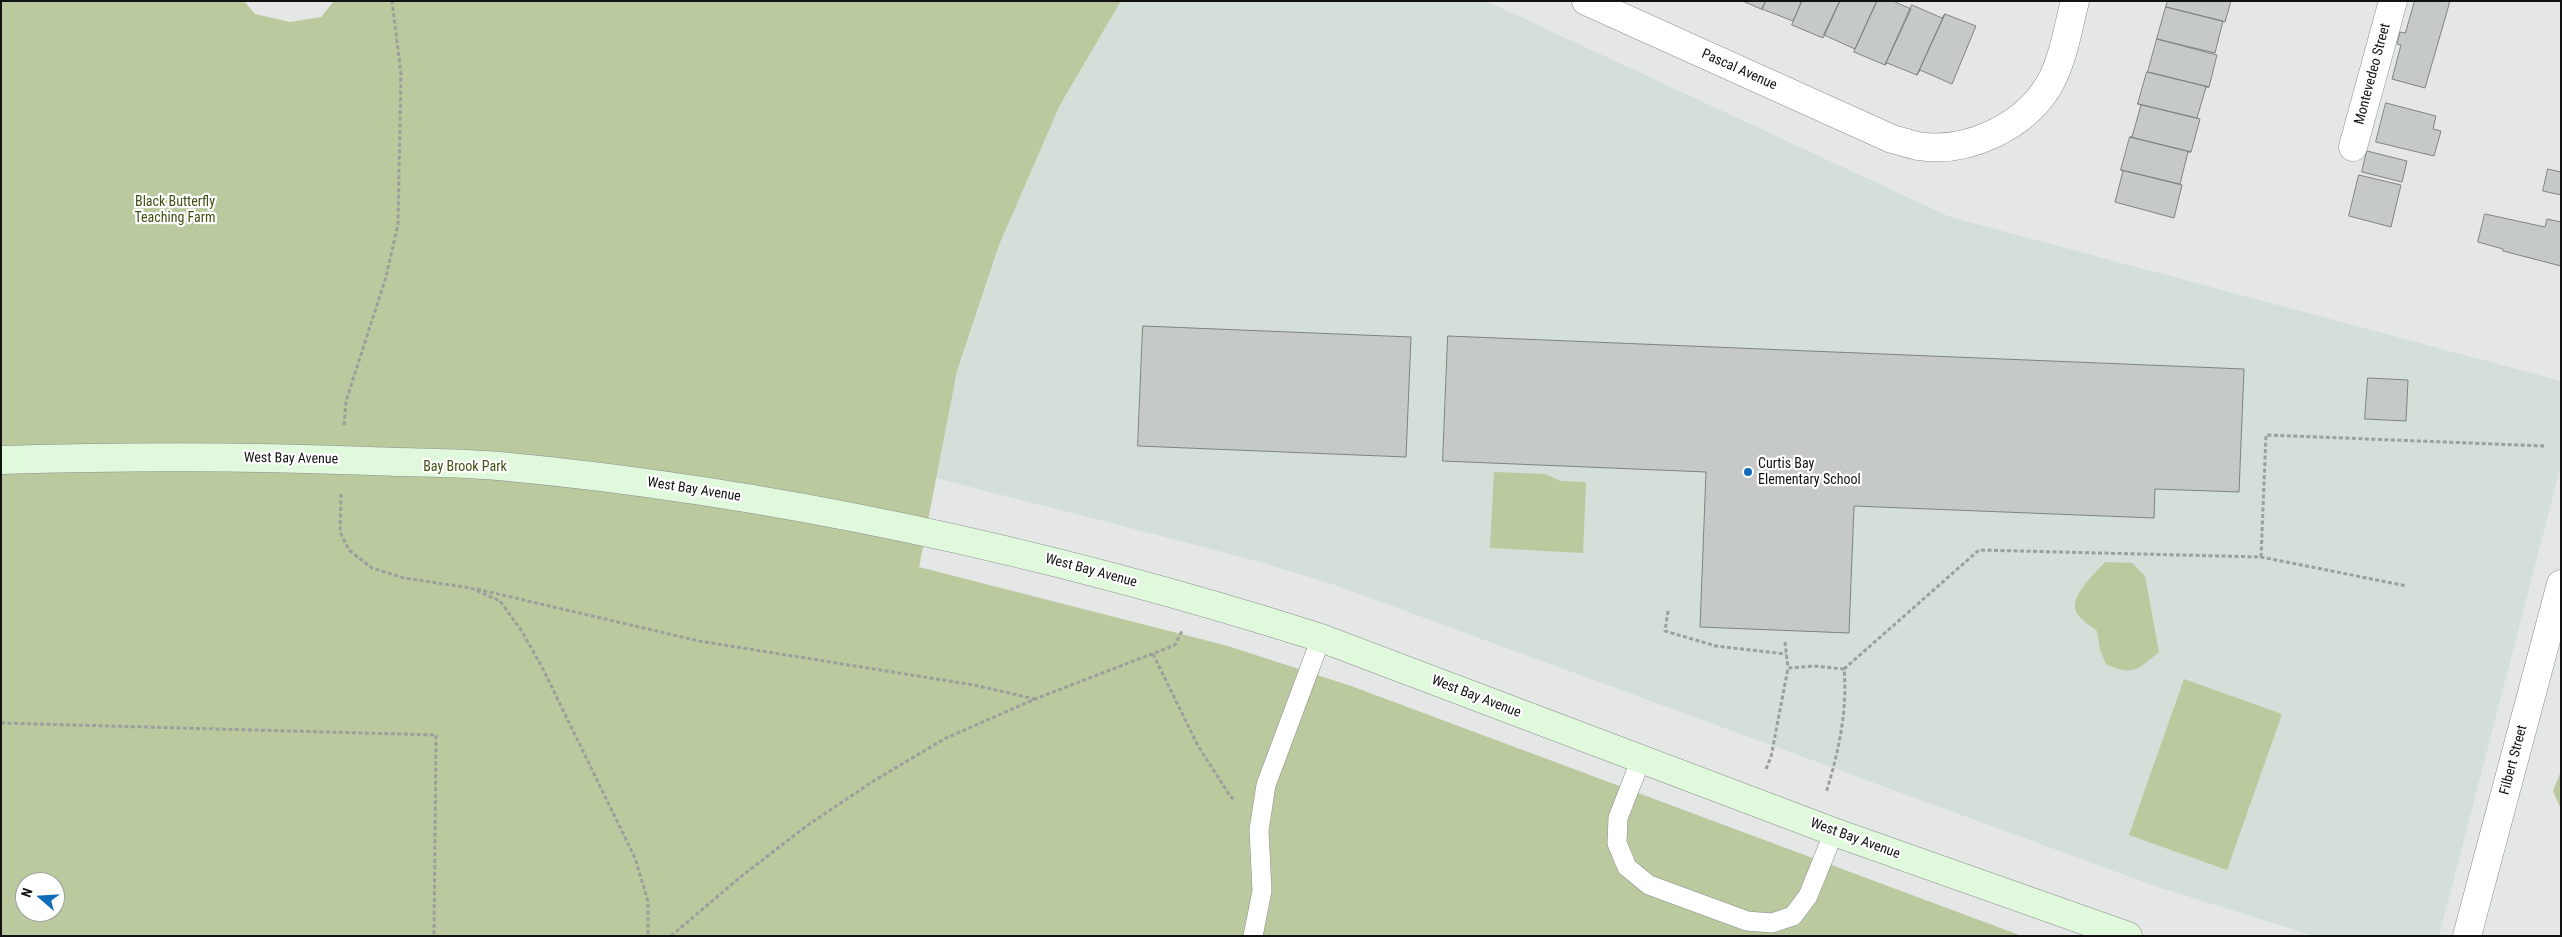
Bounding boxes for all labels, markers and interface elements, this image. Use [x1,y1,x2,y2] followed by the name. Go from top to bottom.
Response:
[2351,22,2395,126] street label: Montevedeo Street
[1699,46,1779,94] street label: Pascal Avenue
[134,194,216,226] park label: Black Butterfly Teaching Farm
[244,450,338,468] street label: West Bay Avenue
[1758,456,1861,488] place label: Curtis Bay Elementary School
[423,459,507,475] park label: Bay Brook Park
[1742,466,1754,478] marker: Curtis Bay Elementary School
[646,474,742,506] street label: West Bay Avenue
[1043,551,1139,591] street label: West Bay Avenue
[1429,672,1523,722] street label: West Bay Avenue
[2497,723,2531,797] street label: Filbert Street
[1808,815,1902,863] street label: West Bay Avenue
[15,872,65,922] north arrow
[18,886,36,899] text: N

